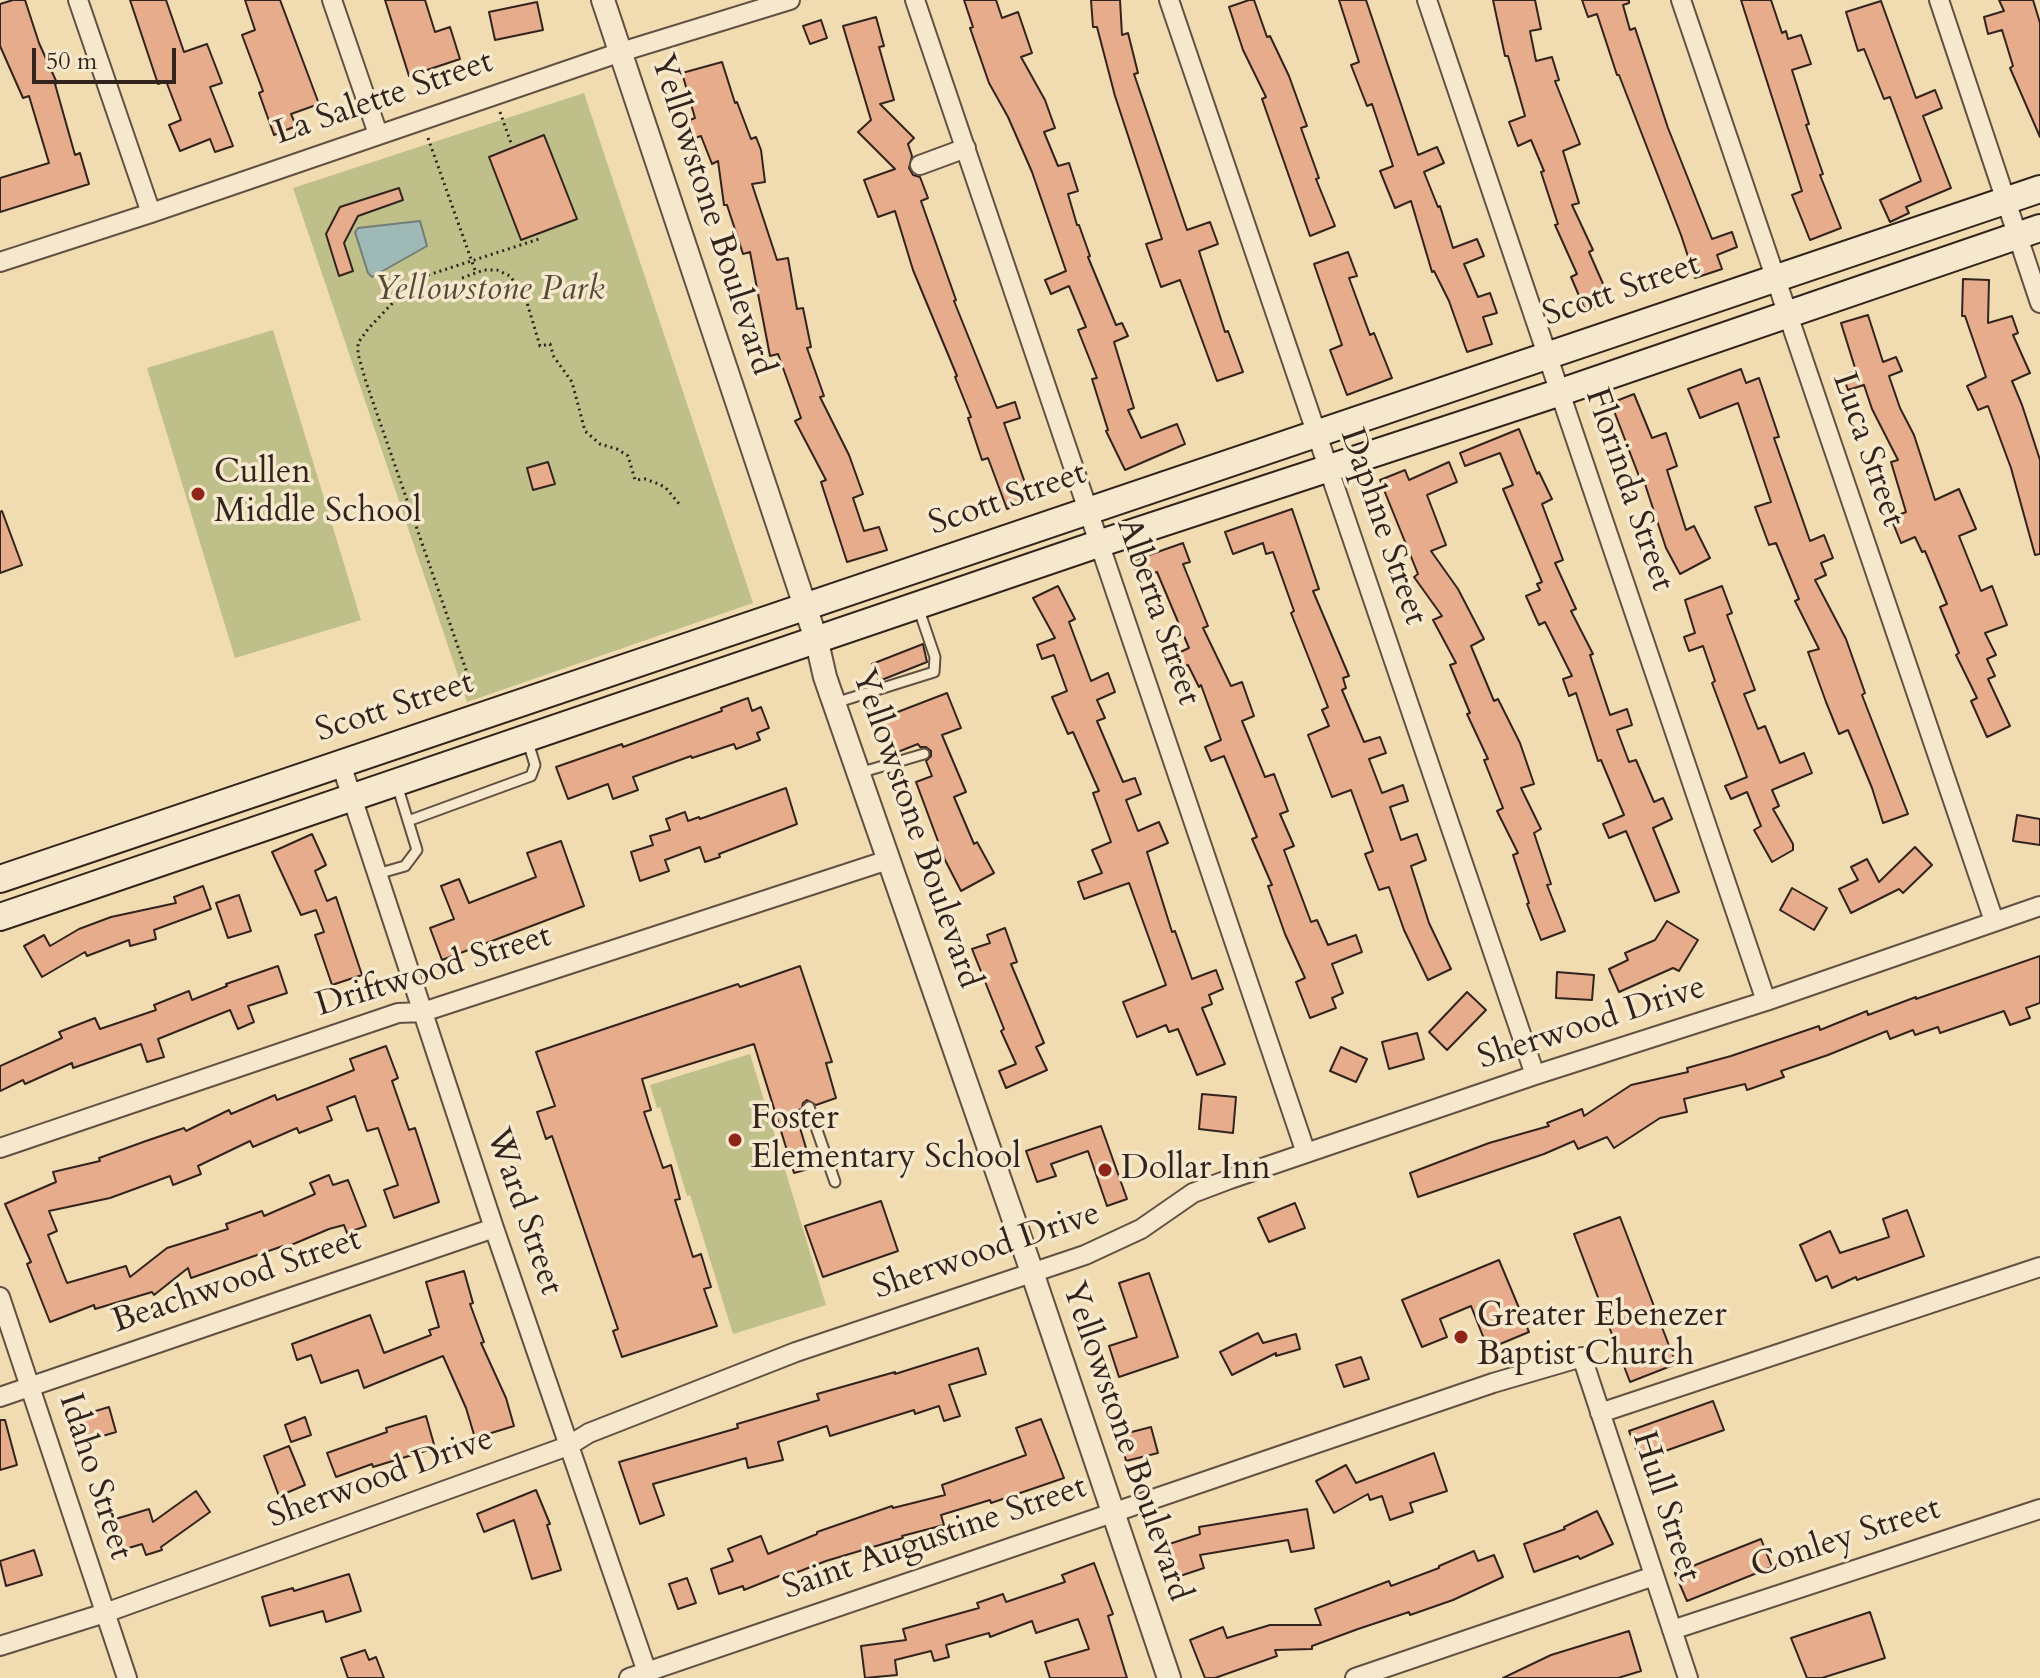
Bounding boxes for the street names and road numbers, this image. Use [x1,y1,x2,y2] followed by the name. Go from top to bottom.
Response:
[270,43,498,155] street label: La Salette Street
[640,50,782,380] street label: Yellowstone Boulevard
[1538,245,1706,337] street label: Scott Street
[1822,368,1912,532] street label: Luca Street
[1574,383,1682,597] street label: Florinda Street
[1329,424,1435,630] street label: Daphne Street
[924,454,1092,546] street label: Scott Street
[1106,513,1208,711] street label: Alberta Street
[311,663,479,753] street label: Scott Street
[841,664,989,994] street label: Yellowstone Boulevard
[311,917,557,1027] street label: Driftwood Street
[1473,968,1711,1080] street label: Sherwood Drive
[475,1123,571,1301] street label: Ward Street
[868,1194,1106,1310] street label: Sherwood Drive
[107,1220,367,1344] street label: Beachwood Street
[1051,1277,1199,1607] street label: Yellowstone Boulevard
[48,1389,140,1565] street label: Idaho Street
[263,1419,499,1539] street label: Sherwood Drive
[1622,1427,1708,1587] street label: Hull Street
[778,1468,1092,1610] street label: Saint Augustine Street
[1746,1489,1946,1589] street label: Conley Street

